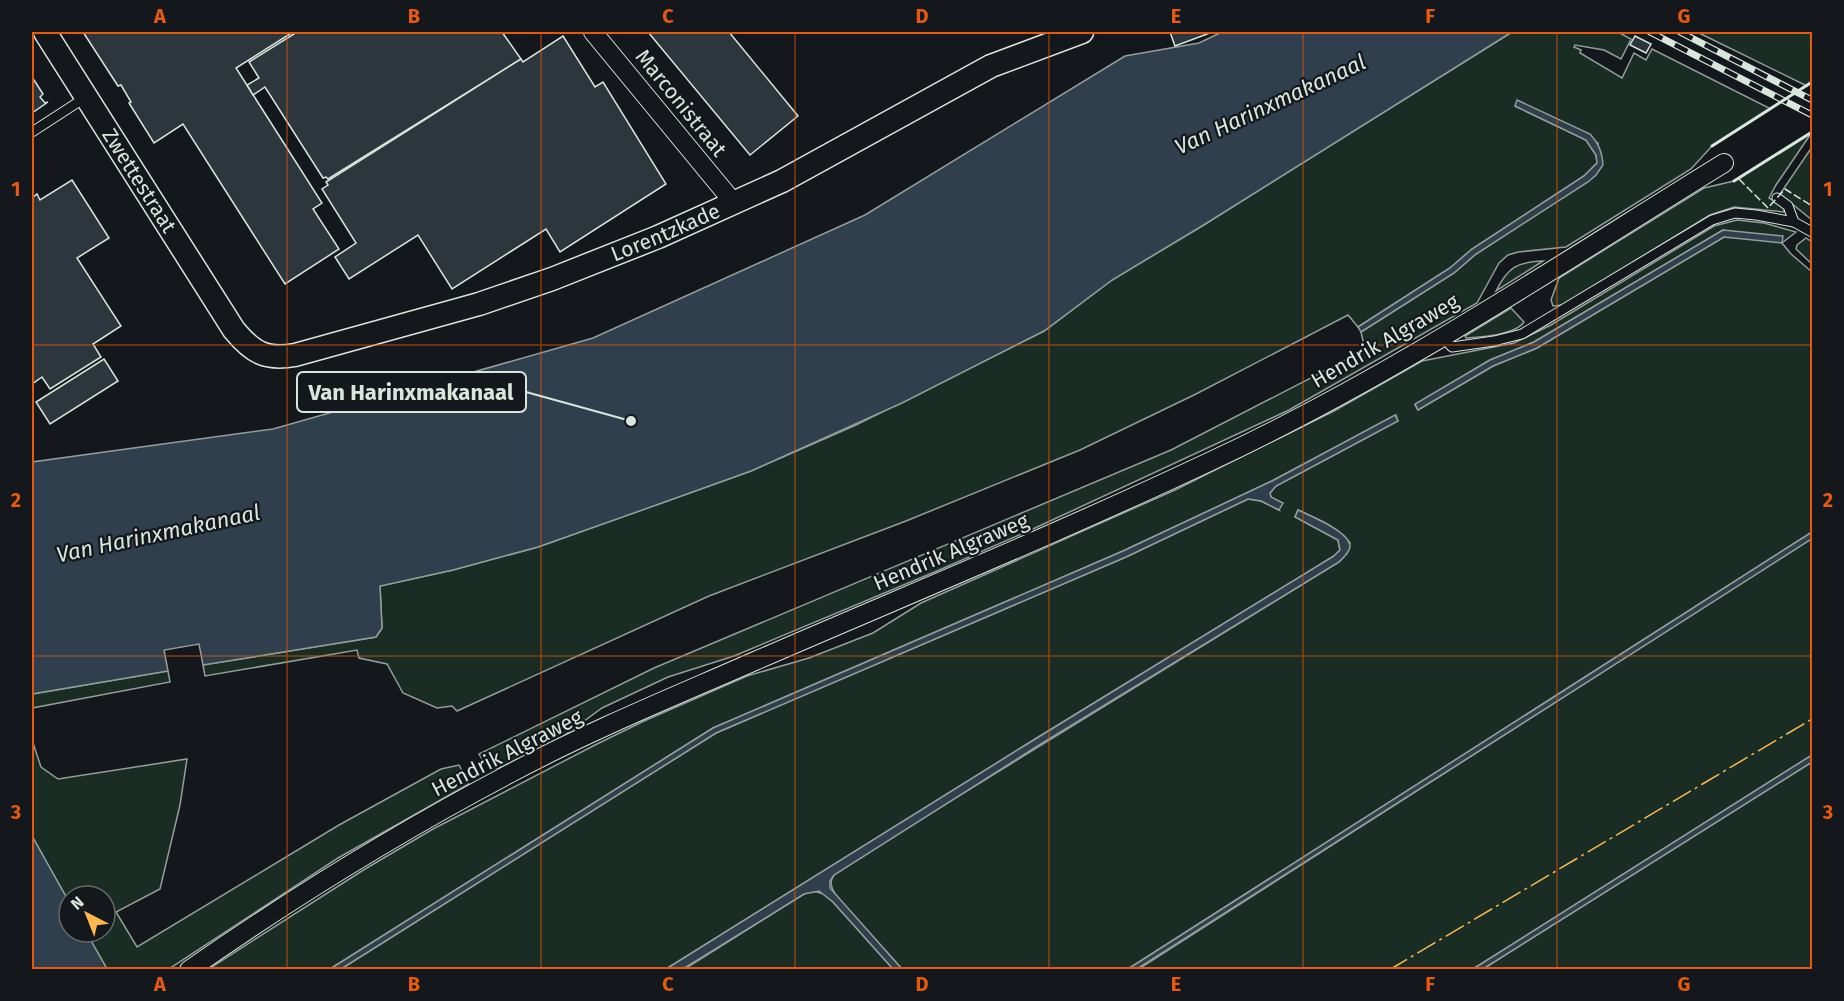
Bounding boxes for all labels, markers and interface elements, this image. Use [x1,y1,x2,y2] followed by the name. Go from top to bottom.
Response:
[153,4,167,28] text: A
[408,4,420,28] text: B
[662,4,674,28] text: C
[915,4,929,28] text: D
[1171,4,1181,28] text: E
[1425,4,1435,28] text: F
[1678,4,1690,28] text: G
[630,44,732,162] street label: Marconistraat
[1170,48,1370,161] water label: Van Harinxmakanaal
[96,124,182,238] street label: Zwettestraat
[11,177,21,201] text: 1
[1823,177,1833,201] text: 1
[607,198,724,267] street label: Lorentzkade
[1307,288,1464,394] street label: Hendrik Algraweg
[297,372,526,412] callout: Van Harinxmakanaal
[308,379,514,406] text: Van Harinxmakanaal
[11,488,21,512] text: 2
[1823,488,1833,512] text: 2
[54,499,262,568] water label: Van Harinxmakanaal
[869,508,1033,596] street label: Hendrik Algraweg
[427,704,587,802] street label: Hendrik Algraweg
[10,800,21,824] text: 3
[1822,800,1833,824] text: 3
[57,884,117,944] north arrow
[67,893,88,914] text: N
[153,972,167,996] text: A
[408,972,420,996] text: B
[662,972,674,996] text: C
[915,972,929,996] text: D
[1171,972,1181,996] text: E
[1425,972,1435,996] text: F
[1678,972,1690,996] text: G

